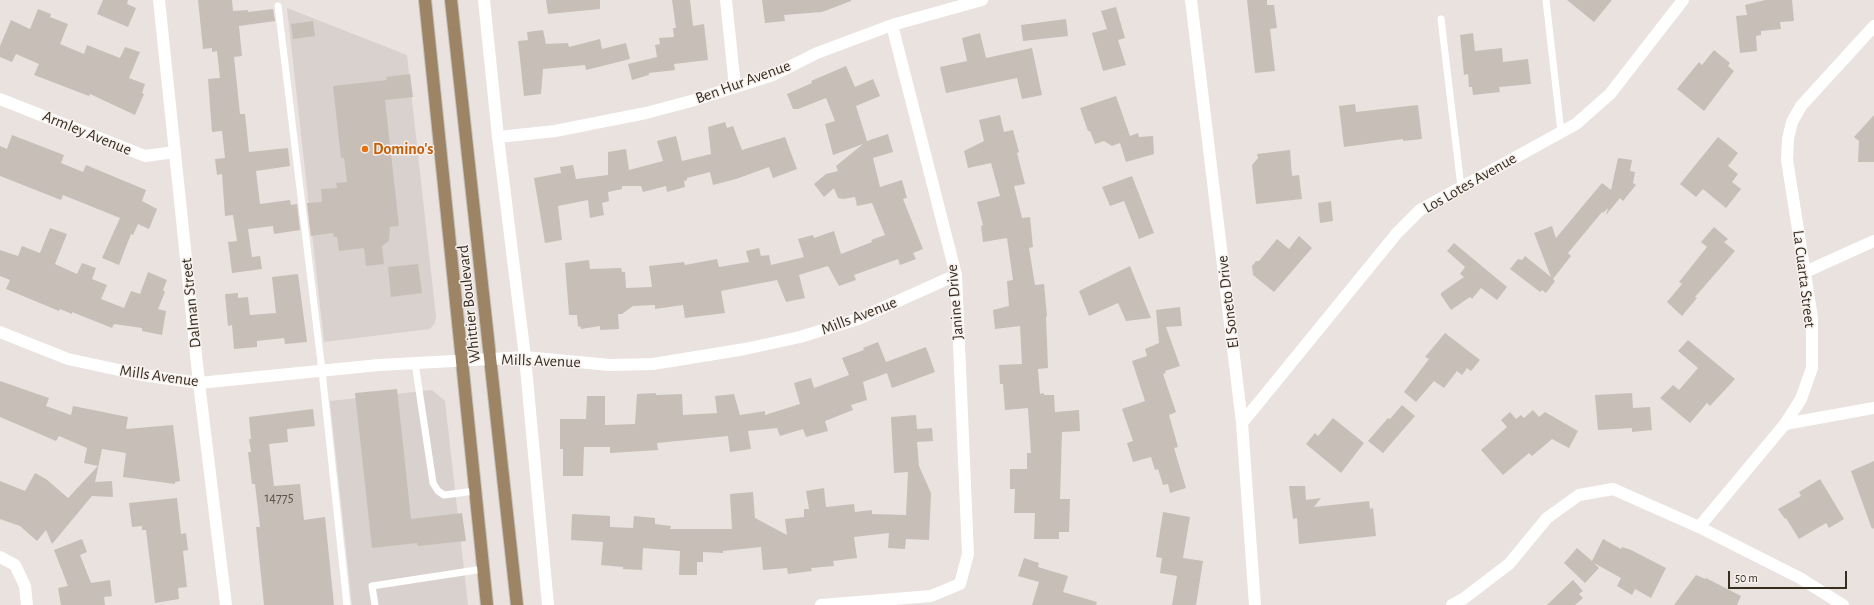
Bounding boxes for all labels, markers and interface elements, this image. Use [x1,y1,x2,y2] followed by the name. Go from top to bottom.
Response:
[693,56,793,108] street label: Ben Hur Avenue
[40,106,134,160] street label: Armley Avenue
[373,139,433,159] place label: Domino's
[360,144,370,154] marker: Domino's
[1420,149,1520,217] street label: Los Lotes Avenue
[1788,229,1820,329] street label: La Cuarta Street
[453,244,485,364] street label: Whittier Boulevard
[1213,254,1243,350] street label: El Soneto Drive
[177,257,205,349] street label: Dalman Street
[942,264,968,340] street label: Janine Drive
[818,293,900,339] street label: Mills Avenue
[501,350,581,372] street label: Mills Avenue
[118,361,200,391] street label: Mills Avenue
[264,490,294,506] house number: 14775
[1730,563,1849,589] scale bar
[1735,572,1758,584] text: 50 m

